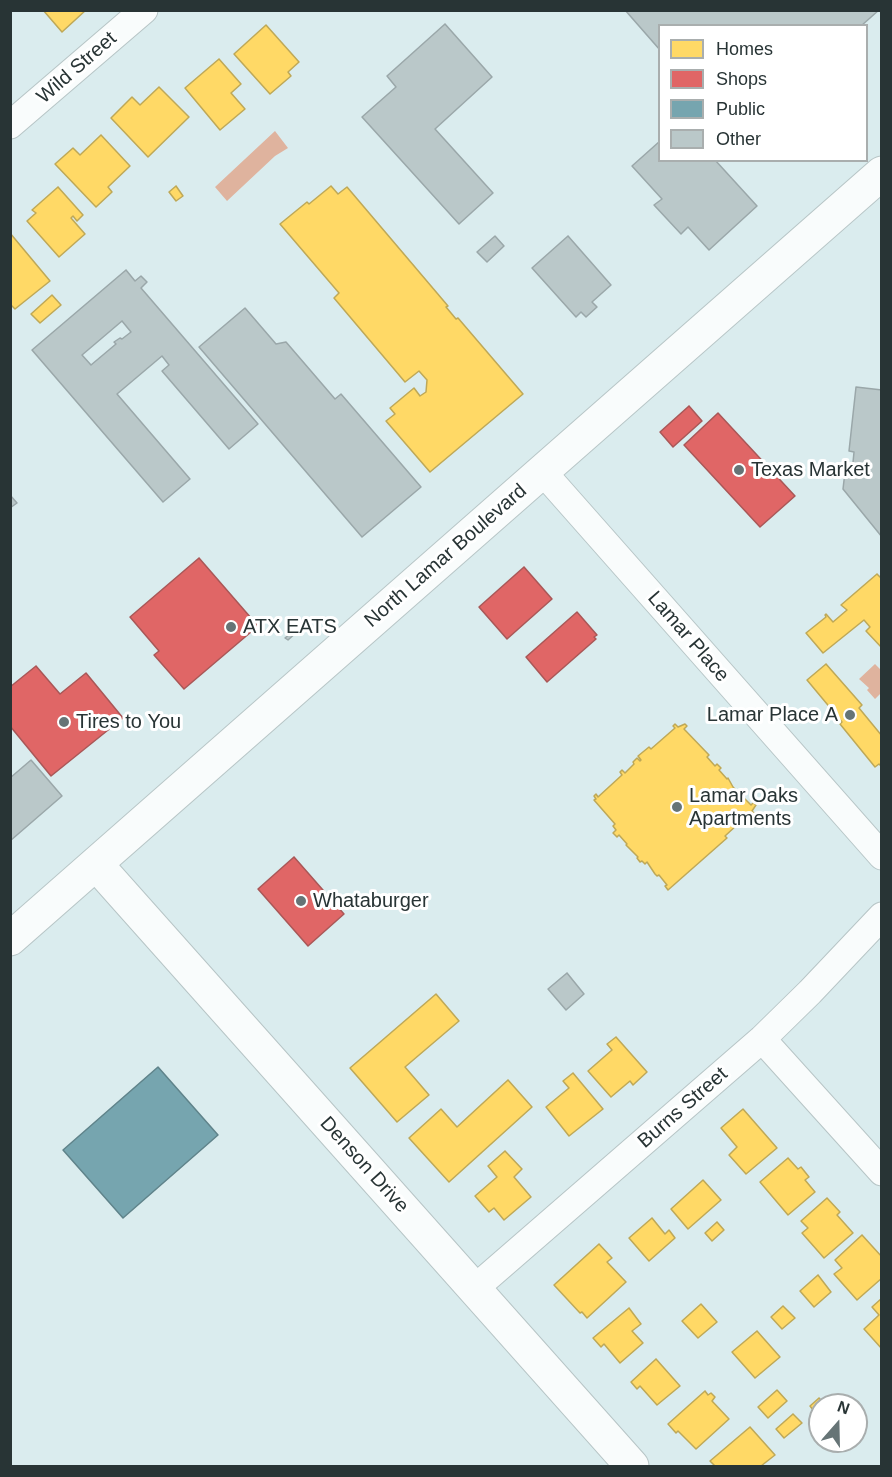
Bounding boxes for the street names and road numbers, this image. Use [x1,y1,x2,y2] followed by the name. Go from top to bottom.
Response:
[32,27,122,109] street label: Wild Street
[360,479,532,633] street label: North Lamar Boulevard
[642,587,734,687] street label: Lamar Place
[633,1062,733,1154] street label: Burns Street
[315,1112,413,1218] street label: Denson Drive

